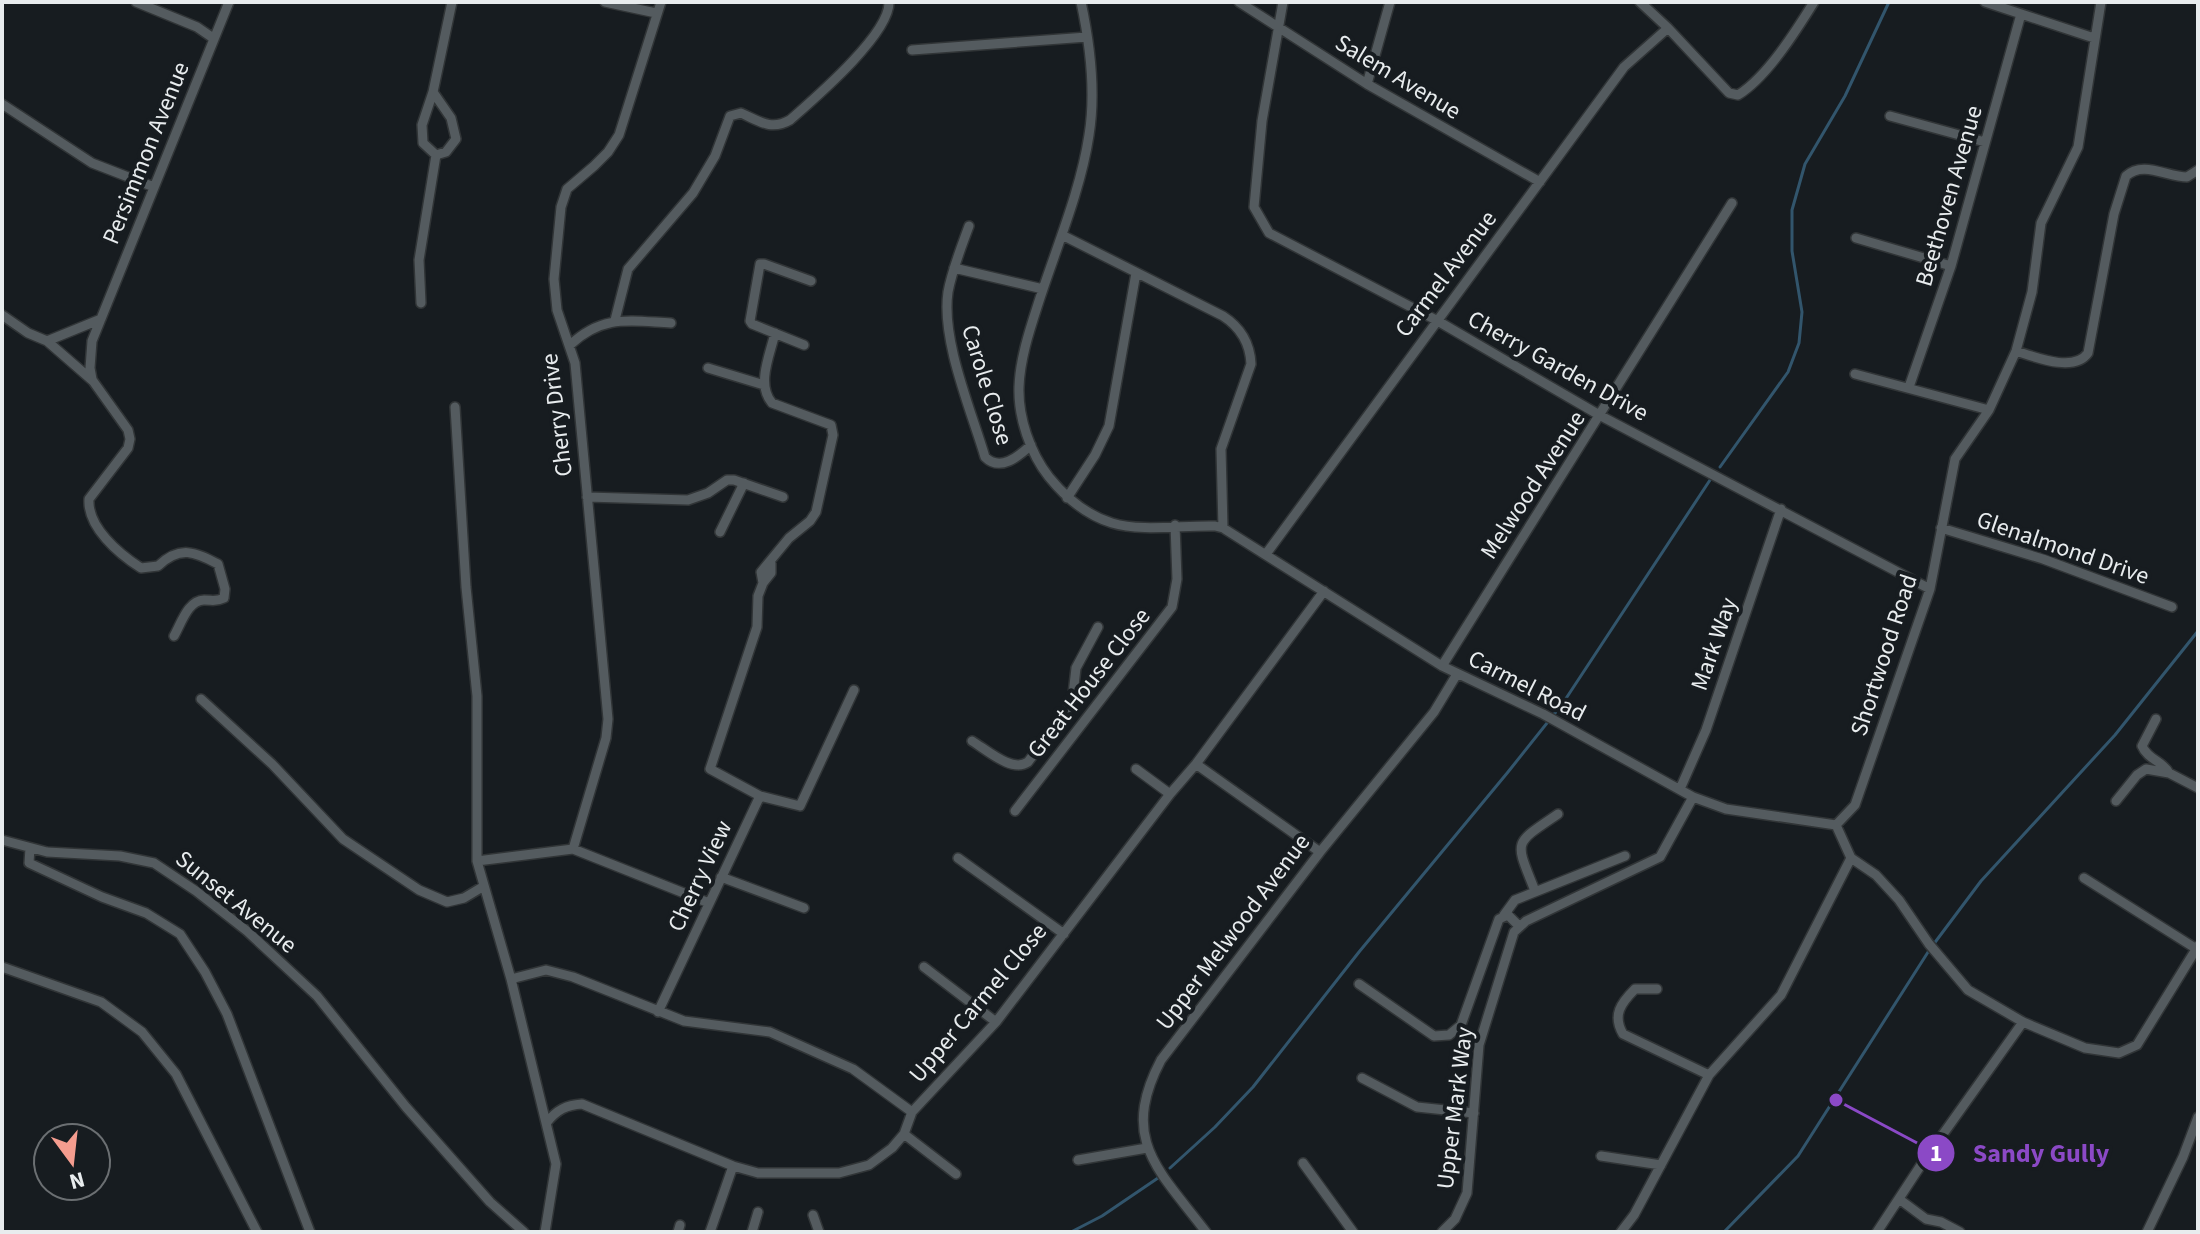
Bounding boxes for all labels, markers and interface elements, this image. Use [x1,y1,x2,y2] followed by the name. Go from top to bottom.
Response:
[1328,26,1468,128] street label: Salem Avenue
[93,57,199,249] street label: Persimmon Avenue
[1906,101,1992,291] street label: Beethoven Avenue
[1387,203,1505,345] street label: Carmel Avenue
[1461,302,1655,430] street label: Cherry Garden Drive
[952,320,1022,450] street label: Carole Close
[532,351,582,479] street label: Cherry Drive
[1472,404,1594,566] street label: Melwood Avenue
[1972,502,2154,594] street label: Glenalmond Drive
[1841,570,1927,740] street label: Shortwood Road
[1682,593,1746,695] street label: Mark Way
[1019,600,1159,766] street label: Great House Close
[1462,641,1592,731] street label: Carmel Road
[659,814,741,938] street label: Cherry View
[1147,826,1319,1038] street label: Upper Melwood Avenue
[168,842,304,962] street label: Sunset Avenue
[901,916,1055,1090] street label: Upper Carmel Close
[1428,1025,1482,1191] street label: Upper Mark Way
[32,1122,112,1202] north arrow
[1916,1128,2125,1178] callout: Sandy Gully
[1973,1135,2110,1172] text: Sandy Gully
[1930,1136,1942,1171] text: 1
[66,1163,88,1198] text: N

